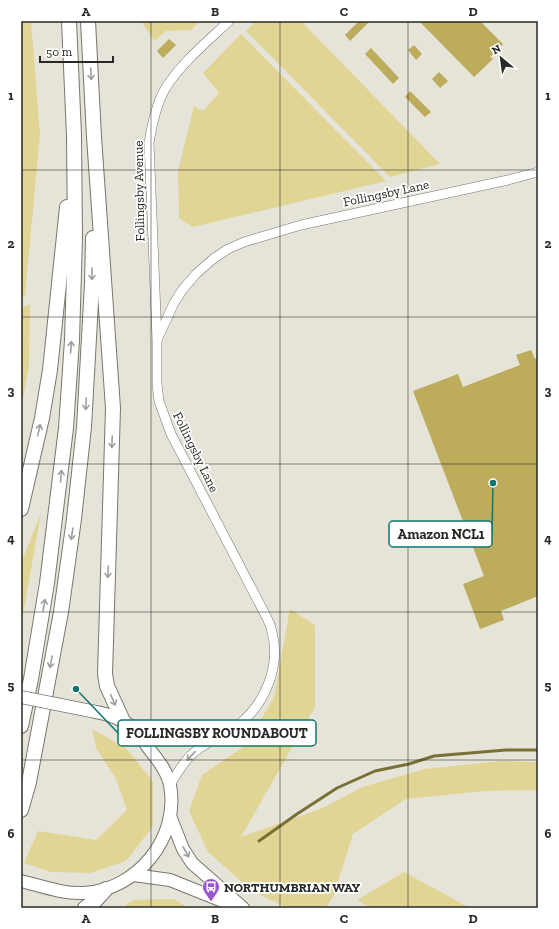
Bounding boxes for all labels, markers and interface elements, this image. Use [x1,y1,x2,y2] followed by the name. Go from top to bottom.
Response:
[82,4,91,19] text: A
[211,4,219,19] text: B
[340,4,348,19] text: C
[468,4,478,19] text: D
[40,38,113,64] scale bar
[481,38,521,78] north arrow
[490,42,504,57] text: N
[46,45,73,59] text: 50 m
[87,67,94,80] one-way arrow
[8,88,14,103] text: 1
[545,88,551,103] text: 1
[131,140,147,242] street label: Follingsby Avenue
[342,177,430,209] street label: Follingsby Lane
[8,236,15,251] text: 2
[545,236,552,251] text: 2
[88,267,96,280] one-way arrow
[68,341,75,354] one-way arrow
[8,383,15,398] text: 3
[545,383,552,398] text: 3
[82,397,89,410] one-way arrow
[170,409,222,495] street label: Follingsby Lane
[36,423,43,436] one-way arrow
[108,435,115,448] one-way arrow
[57,470,65,483] one-way arrow
[389,521,492,547] callout: Amazon NCL1
[398,526,485,543] text: Amazon NCL1
[68,527,76,540] one-way arrow
[7,531,15,546] text: 4
[544,531,552,546] text: 4
[104,565,112,578] one-way arrow
[40,599,48,612] one-way arrow
[47,655,55,668] one-way arrow
[8,678,15,693] text: 5
[545,678,552,693] text: 5
[110,694,117,706] one-way arrow
[118,720,316,746] callout: FOLLINGSBY ROUNDABOUT
[126,725,308,742] text: FOLLINGSBY ROUNDABOUT
[186,751,196,761] one-way arrow
[8,826,15,841] text: 6
[545,826,552,841] text: 6
[182,846,190,858] one-way arrow
[201,877,221,902] bus stop icon: NORTHUMBRIAN WAY
[224,880,361,895] place label: NORTHUMBRIAN WAY
[82,911,91,926] text: A
[211,911,219,926] text: B
[340,911,348,926] text: C
[468,911,478,926] text: D

